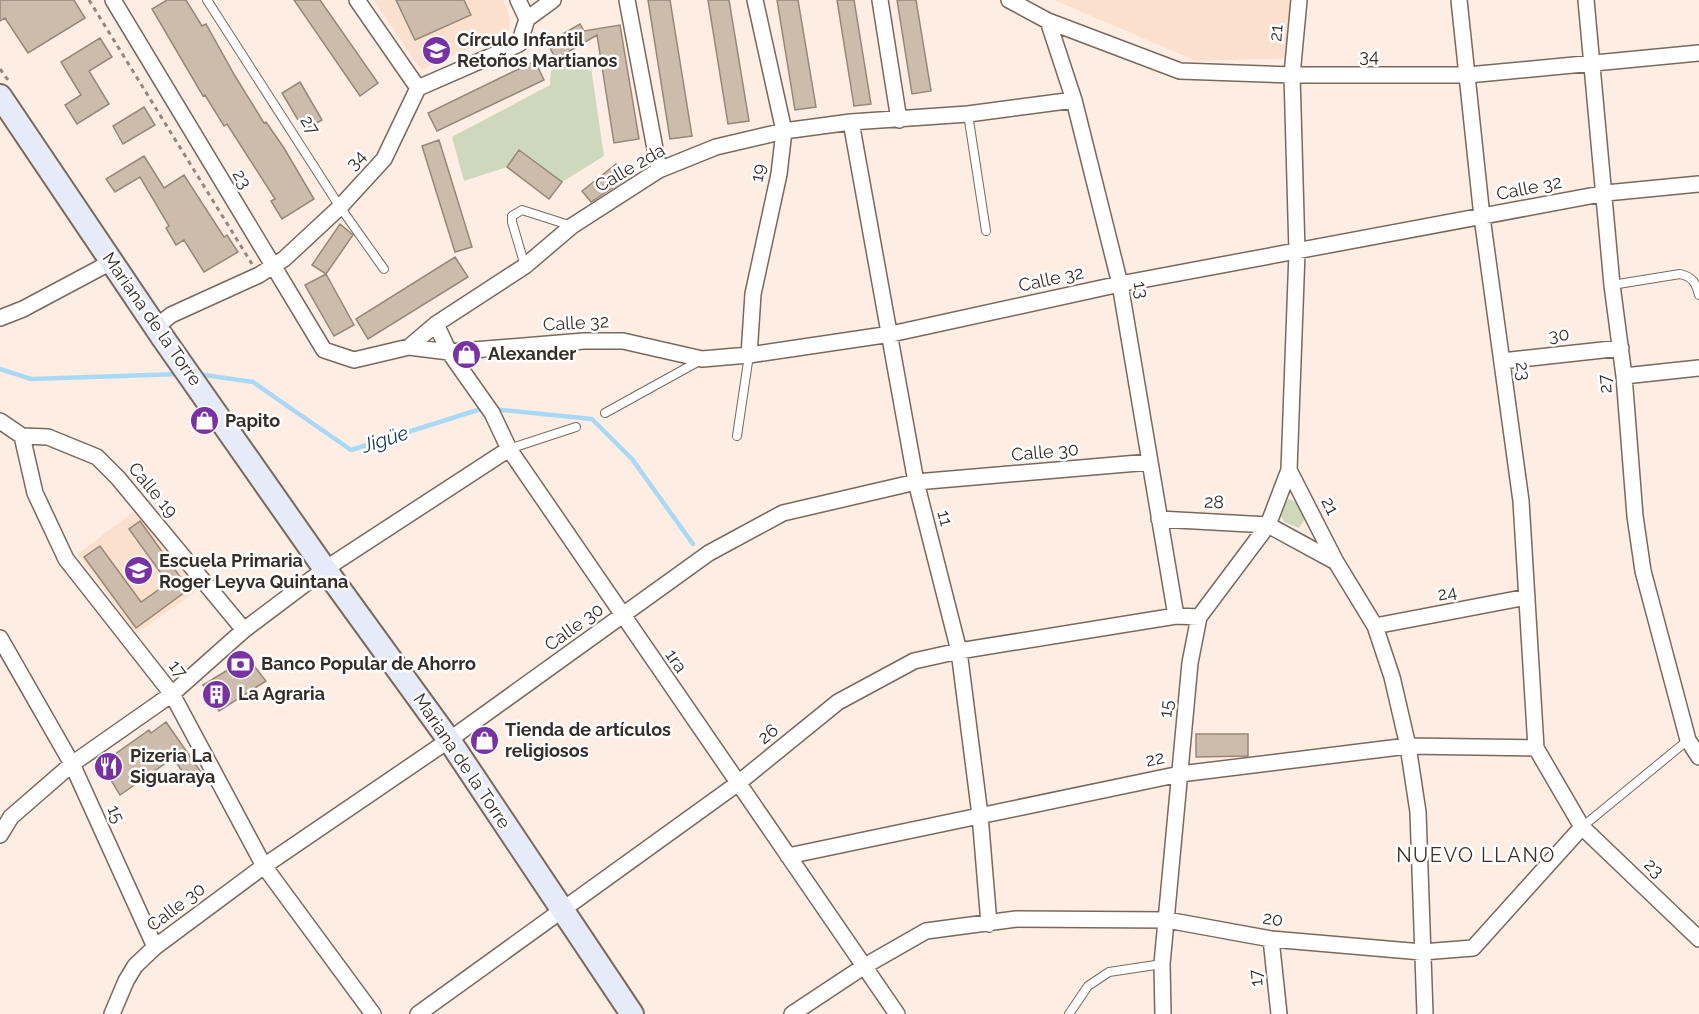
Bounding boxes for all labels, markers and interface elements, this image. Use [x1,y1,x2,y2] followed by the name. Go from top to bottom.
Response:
[1264,23,1287,42] street label: 21
[457,29,617,71] place label: Círculo Infantil Retoños Martianos
[420,34,452,66] school or university icon: Círculo Infantil Retoños Martianos
[1359,45,1379,66] street label: 34
[296,111,325,139] street label: 27
[591,139,669,196] street label: Calle 2da
[341,145,370,174] street label: 34
[745,162,770,184] street label: 19
[229,165,256,192] street label: 23
[1494,171,1563,204] street label: Calle 32
[98,248,207,390] street label: Mariana de la Torre
[1016,261,1085,296] street label: Calle 32
[1130,280,1153,300] street label: 13
[542,310,610,335] street label: Calle 32
[1548,323,1570,346] street label: 30
[451,338,483,370] shop icon: Alexander
[488,343,576,364] place label: Alexander
[1512,360,1535,382] street label: 23
[1593,373,1616,394] street label: 27
[188,405,220,437] shop icon: Papito
[225,410,280,431] place label: Papito
[358,420,412,458] water label: Jigüe
[1010,438,1080,465] street label: Calle 30
[124,458,182,521] street label: Calle 19
[1203,490,1225,513] street label: 28
[1317,493,1344,518] street label: 21
[933,508,958,528] street label: 11
[159,550,348,592] place label: Escuela Primaria Roger Leyva Quintana
[122,555,154,587] school or university icon: Escuela Primaria Roger Leyva Quintana
[1435,580,1458,605] street label: 24
[540,598,607,655] street label: Calle 30
[661,645,692,676] street label: 1ra
[224,648,256,680] bank icon: Banco Popular de Ahorro
[261,653,476,674] place label: Banco Popular de Ahorro
[165,655,192,682] street label: 17
[201,678,233,710] building icon: La Agraria
[238,683,325,704] place label: La Agraria
[409,689,516,833] street label: Mariana de la Torre
[1154,699,1177,719] street label: 15
[505,719,671,761] place label: Tienda de artículos religiosos
[753,719,782,748] street label: 26
[468,724,500,756] shop icon: Tienda de artículos religiosos
[130,745,215,787] place label: Pizeria La Siguaraya
[1144,746,1166,771] street label: 22
[93,750,125,782] restaurant icon: Pizeria La Siguaraya
[103,802,130,826] street label: 15
[1396,843,1556,867] district label: NUEVO LLANO
[1640,853,1668,882] street label: 23
[142,878,209,935] street label: Calle 30
[1262,907,1285,930] street label: 20
[1244,968,1267,988] street label: 17

